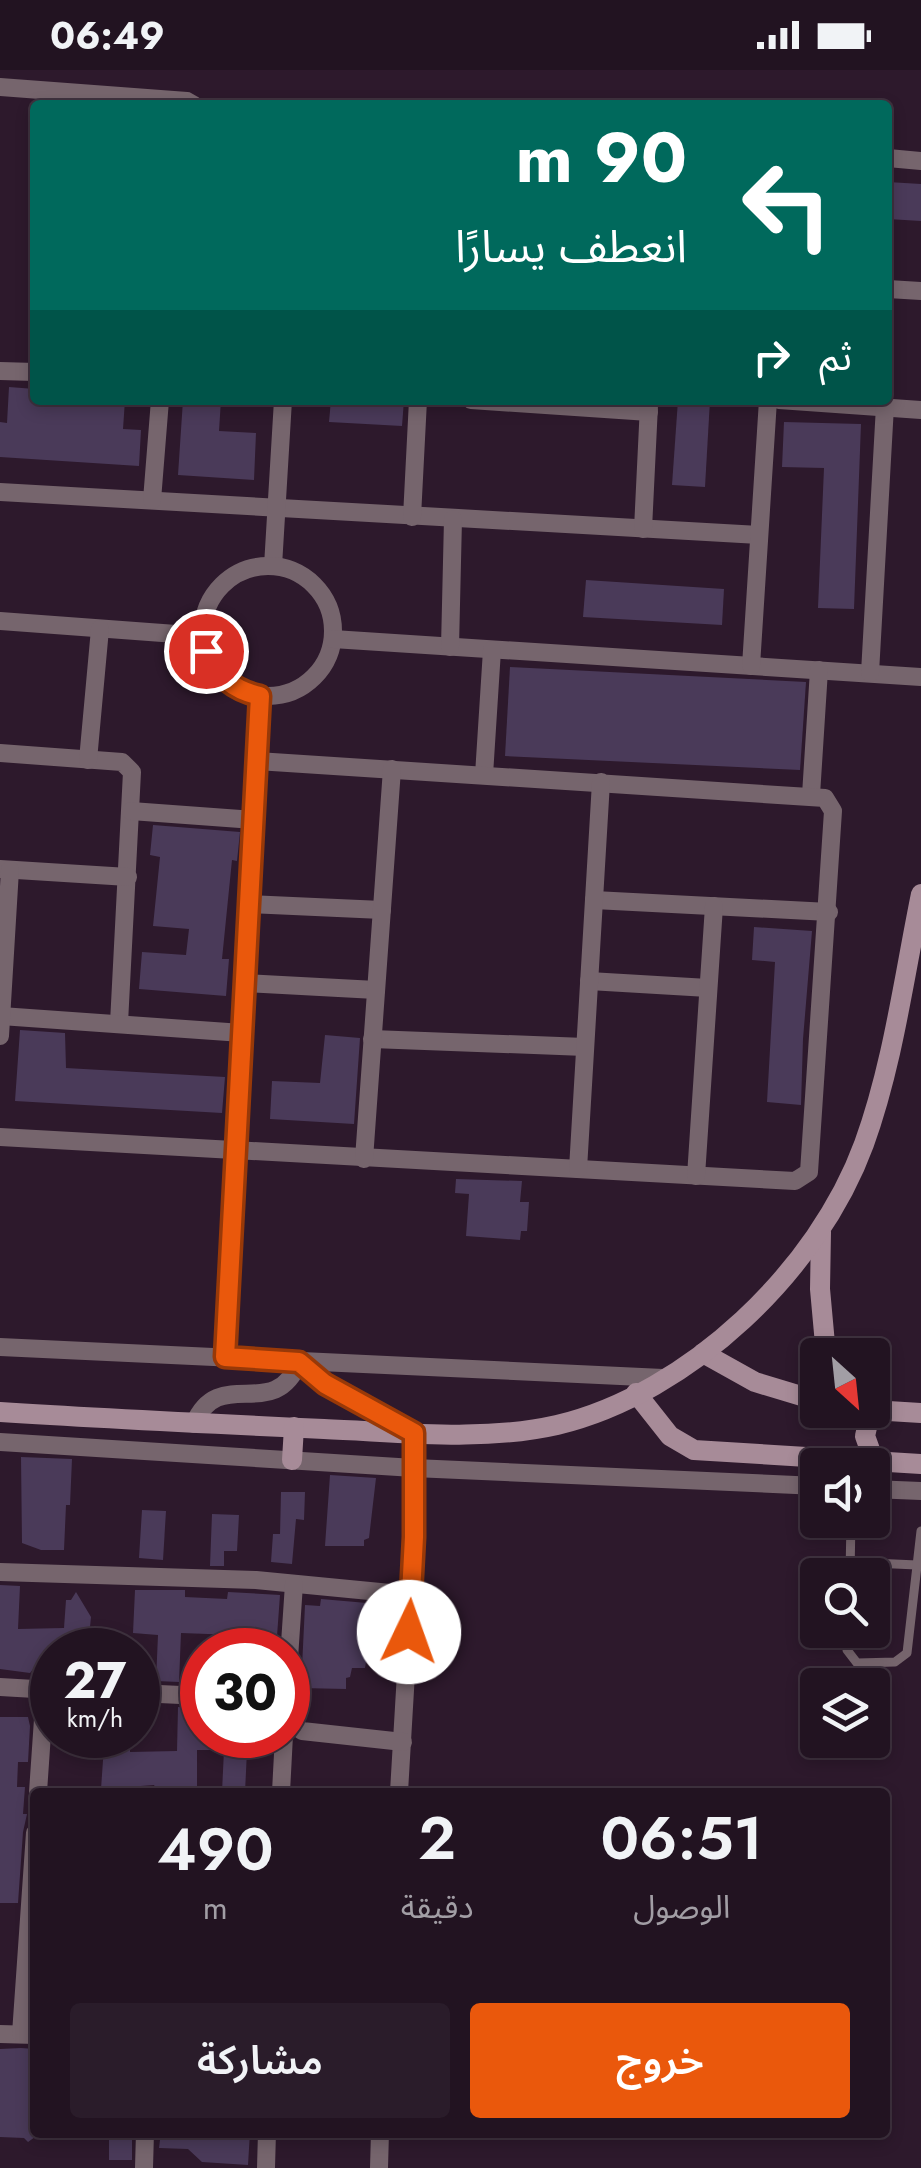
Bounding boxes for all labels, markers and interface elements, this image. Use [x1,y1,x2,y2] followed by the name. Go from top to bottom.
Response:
[50,8,165,63] text: 06:49
[515,107,687,208] text: 90 m
[722,140,852,270] icon: left
[455,214,687,279] text: انعطف يسارًا
[819,329,852,384] text: ثم
[744,330,799,385] icon: right
[164,609,249,694] pin
[179,624,234,679] icon: arrive
[800,1338,890,1428] north arrow
[800,1338,890,1758] map controls
[800,1448,890,1538] button: sound
[800,1558,890,1648] button: search
[357,1580,461,1684] position arrow
[180,1628,310,1758] speed limit sign: 30
[64,1644,126,1717] text: 27
[800,1668,890,1758] button: layers
[67,1700,123,1736] text: km/h
[418,1795,456,1882] text: 2
[601,1795,763,1882] text: 06:51
[157,1806,274,1893] text: 490
[401,1884,474,1930] text: دقيقة
[633,1884,730,1930] text: الوصول
[203,1885,228,1931] text: m
[70,2003,450,2118] button: مشاركة
[470,2003,850,2118] button: خروج

